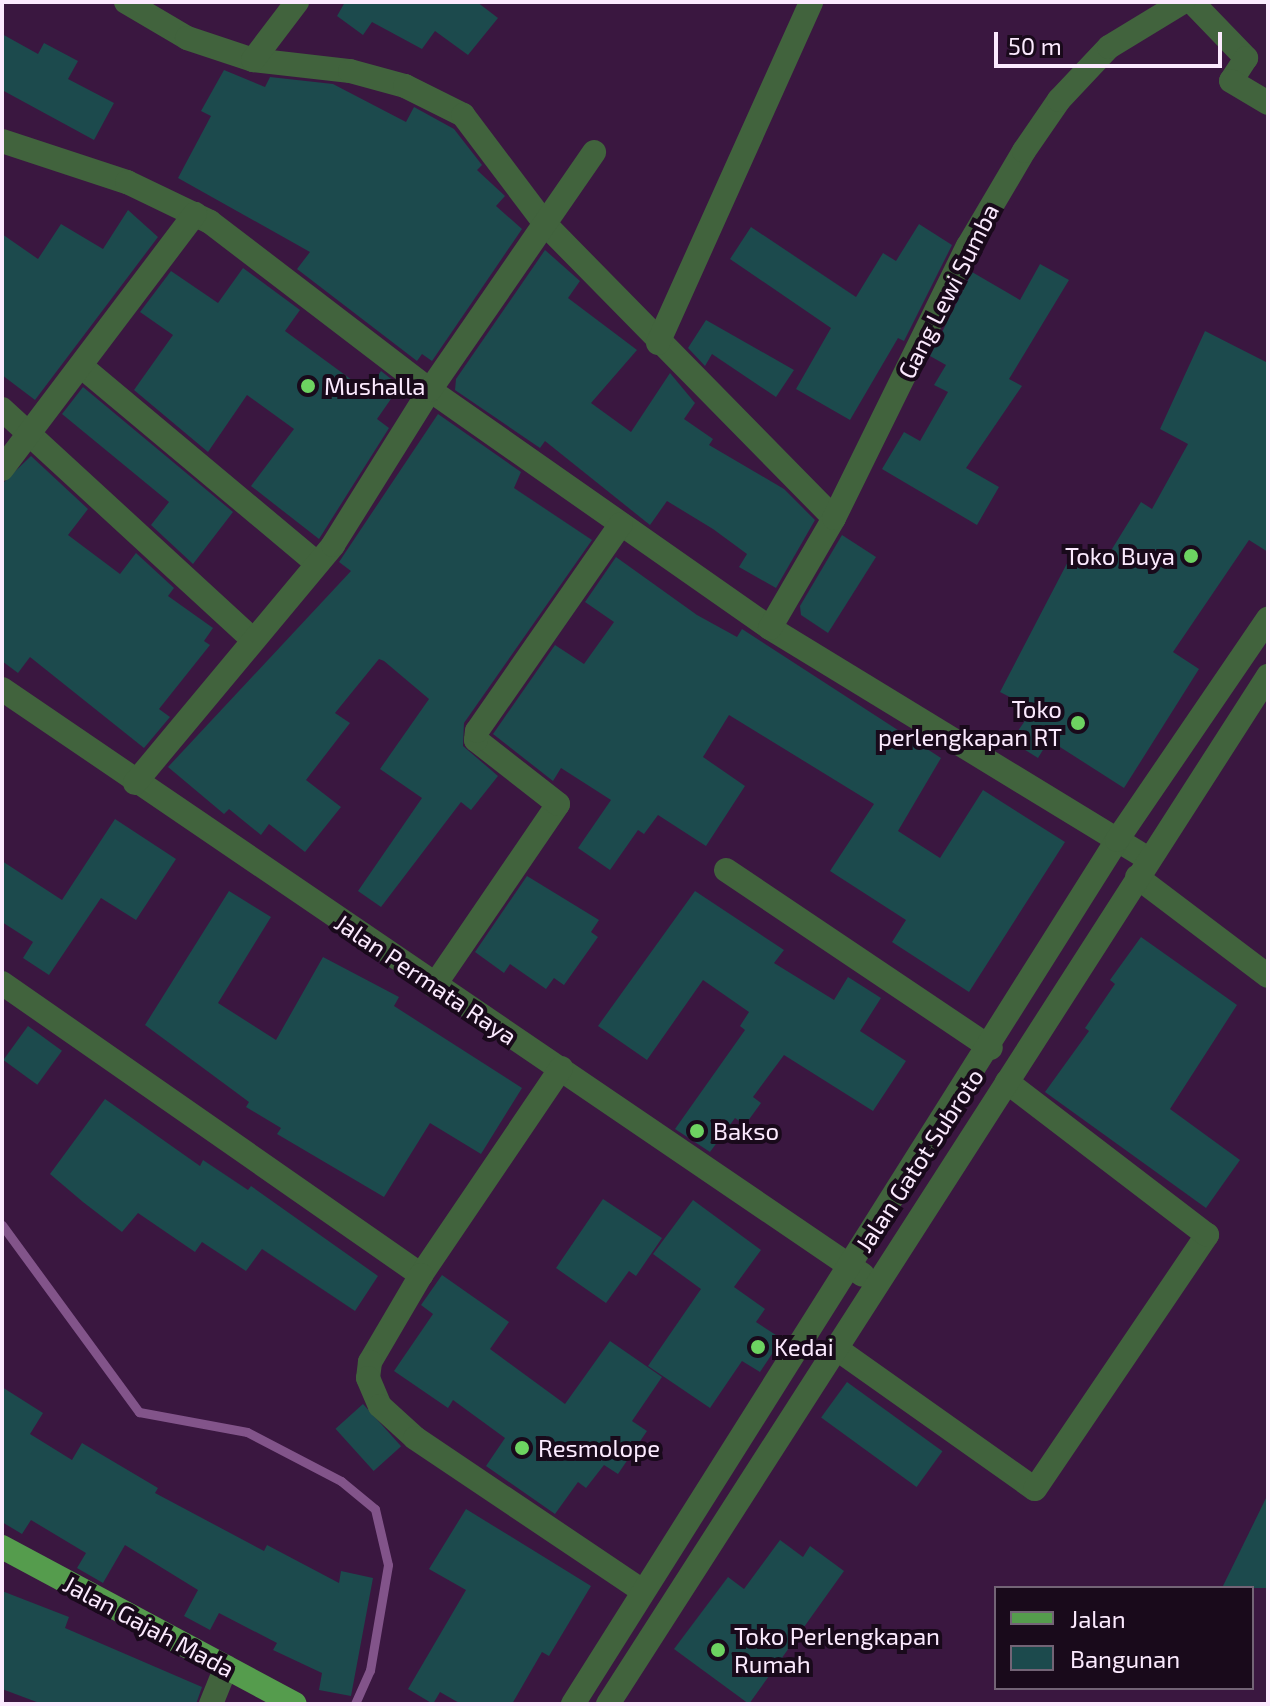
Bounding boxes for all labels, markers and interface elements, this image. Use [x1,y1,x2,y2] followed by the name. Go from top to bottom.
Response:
[998,16,1226,66] scale bar
[1008,31,1062,60] text: 50 m
[892,199,1004,383] street label: Gang Lewi Sumba
[324,372,425,400] place label: Mushalla
[299,377,317,395] marker: Mushalla
[1065,542,1175,570] place label: Toko Buya
[1182,547,1200,565] marker: Toko Buya
[878,695,1062,751] place label: Toko perlengkapan RT
[1069,714,1087,732] marker: Toko perlengkapan RT
[330,907,522,1051] street label: Jalan Permata Raya
[849,1063,989,1257] street label: Jalan Gatot Subroto
[713,1117,779,1145] place label: Bakso
[688,1122,706,1140] marker: Bakso
[774,1333,834,1361] place label: Kedai
[749,1338,767,1356] marker: Kedai
[538,1434,660,1462] place label: Resmolope
[513,1439,531,1457] marker: Resmolope
[59,1569,239,1683] street label: Jalan Gajah Mada
[994,1586,1254,1690] legend
[1070,1604,1126,1633] text: Jalan
[734,1622,940,1678] place label: Toko Perlengkapan Rumah
[709,1641,727,1659] marker: Toko Perlengkapan Rumah
[1070,1644,1180,1673] text: Bangunan

